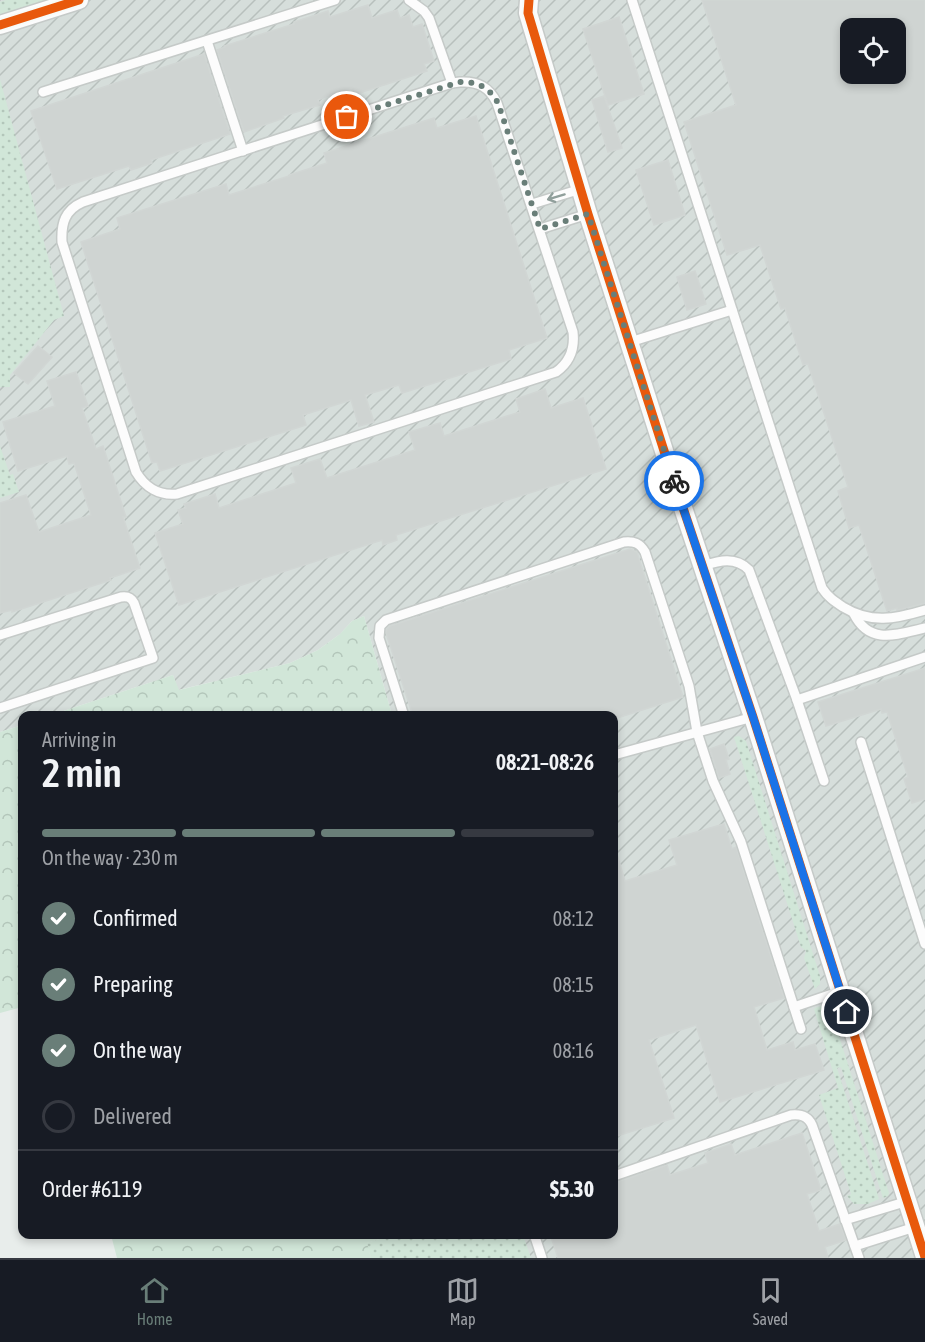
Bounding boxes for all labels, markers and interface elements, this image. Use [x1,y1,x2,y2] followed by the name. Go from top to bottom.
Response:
[840,18,906,84] map controls
[840,18,906,84] button: locate
[321,91,372,142] pin
[330,100,363,133] icon: bag
[547,192,566,203] one-way arrow
[644,451,704,511] courier
[658,465,691,498] icon: bike
[42,728,116,751] text: Arriving in
[496,749,594,775] text: 08:21–08:26
[42,751,122,795] text: 2 min
[42,846,178,869] text: On the way · 230 m
[42,902,75,935] icon: check
[93,905,178,931] text: Confirmed
[553,907,594,930] text: 08:12
[42,968,75,1001] icon: check
[93,971,173,997] text: Preparing
[553,973,594,996] text: 08:15
[821,986,872,1037] pin
[830,995,863,1028] icon: home
[42,1034,75,1067] icon: check
[93,1037,182,1063] text: On the way
[553,1039,594,1062] text: 08:16
[93,1103,172,1129] text: Delivered
[42,1176,142,1202] text: Order #6119
[550,1176,594,1202] text: $5.30
[137,1274,172,1328] tab: Home
[446,1274,479,1328] tab: Map
[753,1274,788,1328] tab: Saved

